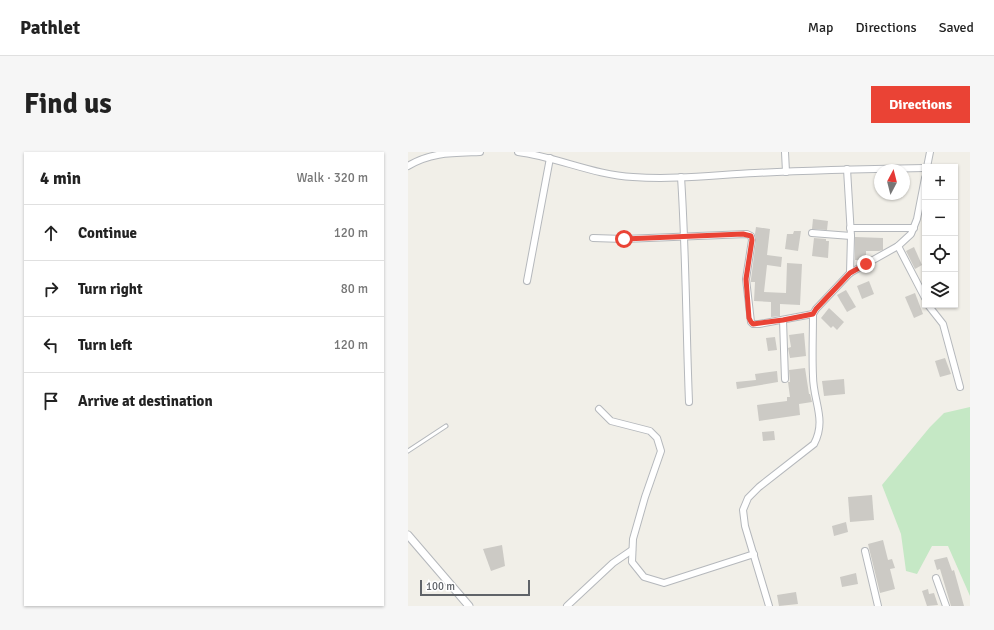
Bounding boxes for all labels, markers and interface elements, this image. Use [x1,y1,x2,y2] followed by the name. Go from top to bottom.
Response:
[20,16,80,40] text: Pathlet
[808,19,834,36] text: Map
[856,19,917,36] text: Directions
[939,19,974,36] text: Saved
[871,86,970,123] button: Directions
[24,87,112,121] text: Find us
[874,164,910,200] north arrow
[922,164,958,308] map controls
[922,164,958,200] button: +
[40,168,81,189] text: 4 min
[297,170,368,186] text: Walk · 320 m
[922,200,958,236] button: −
[40,222,62,244] icon: ahead
[78,224,137,242] text: Continue
[334,225,368,241] text: 120 m
[615,230,633,248] route start
[922,236,958,272] button: locate
[857,255,875,273] route end
[922,272,958,308] button: layers
[40,278,62,300] icon: right
[78,280,143,298] text: Turn right
[341,281,368,297] text: 80 m
[40,334,62,356] icon: left
[78,336,132,354] text: Turn left
[334,337,368,353] text: 120 m
[40,390,62,412] icon: arrive
[78,392,213,410] text: Arrive at destination
[420,578,530,597] scale bar
[426,580,455,593] text: 100 m

